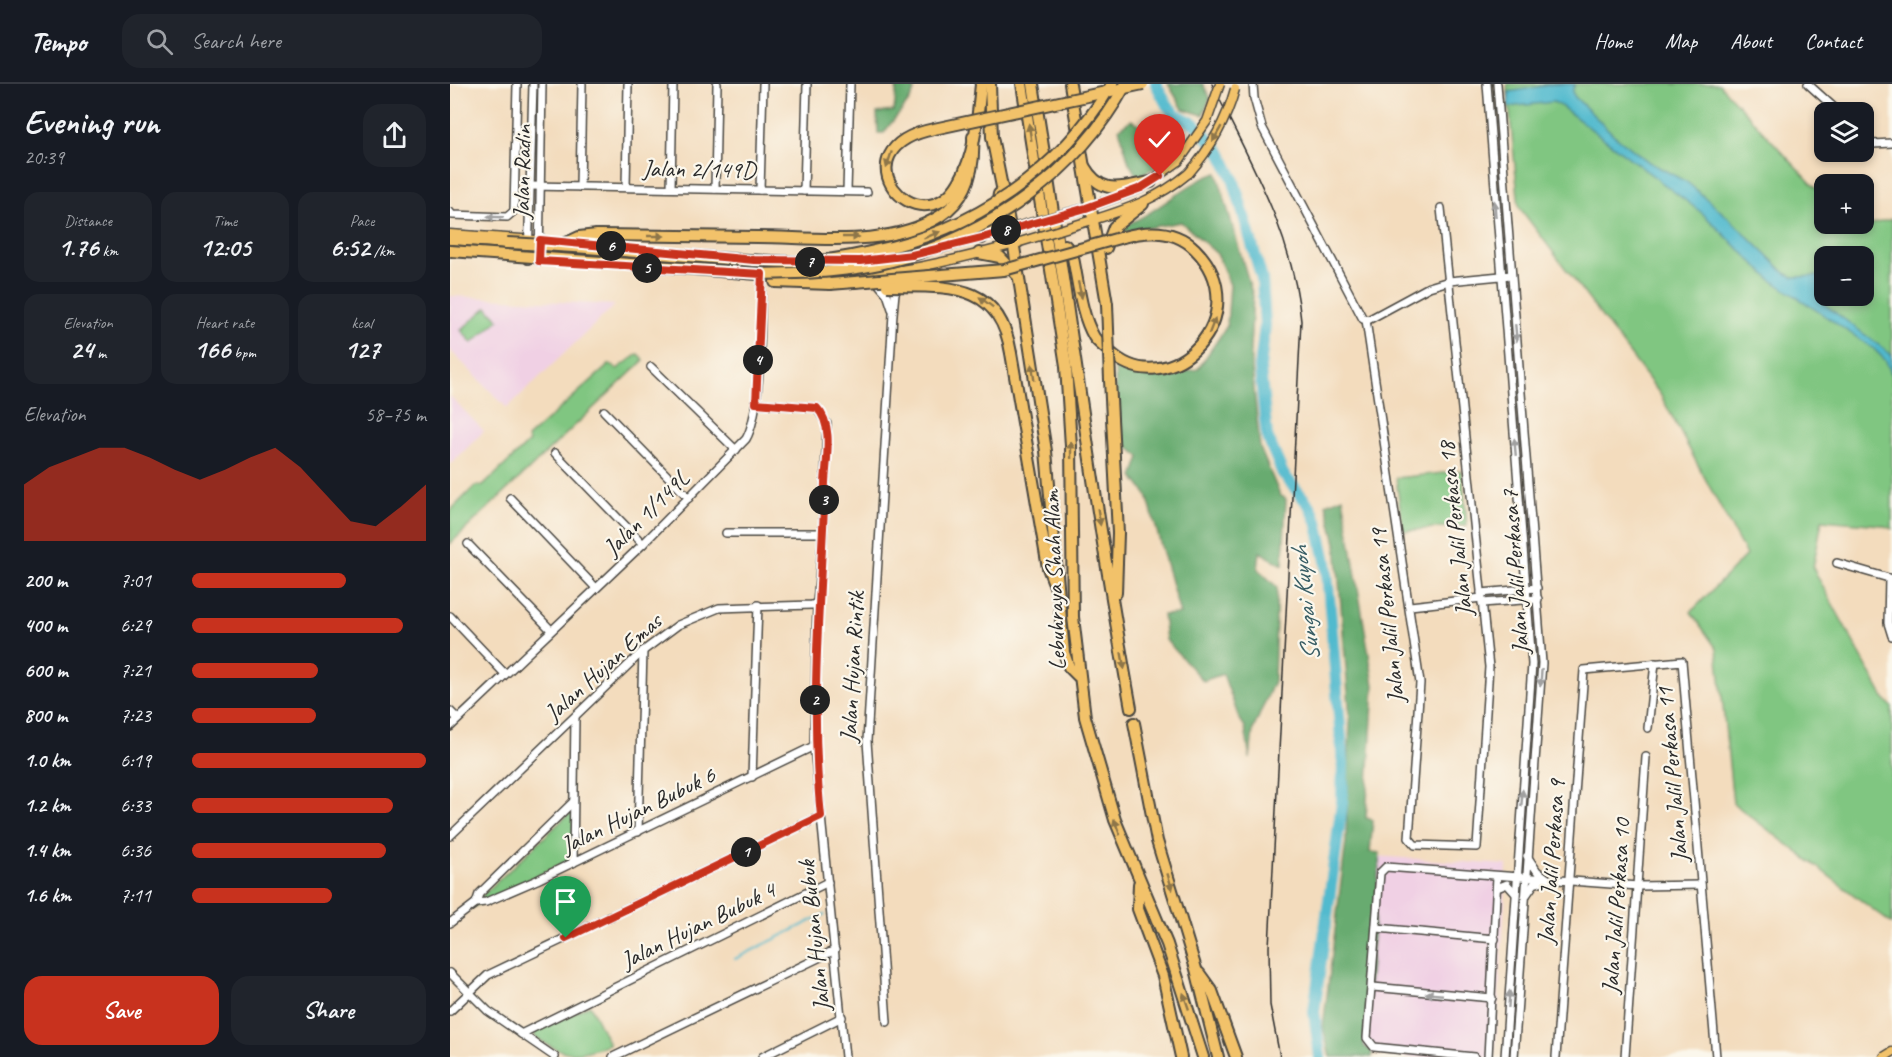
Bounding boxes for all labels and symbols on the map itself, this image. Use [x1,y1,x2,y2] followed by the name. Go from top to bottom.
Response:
[1134,114,1185,176] pin
[1025,122,1034,141] one-way arrow
[506,123,538,220] street label: Jalan Radin
[1212,126,1223,142] one-way arrow
[884,151,894,169] one-way arrow
[641,153,758,185] street label: Jalan 2/149D
[1491,200,1500,219] one-way arrow
[485,212,504,221] one-way arrow
[991,215,1021,245] pin: 8
[923,230,941,239] one-way arrow
[596,231,626,261] pin: 6
[646,231,665,241] one-way arrow
[841,232,860,242] one-way arrow
[795,247,825,277] pin: 7
[632,253,662,283] pin: 5
[1076,281,1086,299] one-way arrow
[979,296,995,308] one-way arrow
[1207,317,1217,335] one-way arrow
[1511,324,1521,343] one-way arrow
[743,345,773,375] pin: 4
[1028,362,1037,381] one-way arrow
[1431,438,1479,619] street label: Jalan Jalil Perkasa 18
[1510,438,1520,457] one-way arrow
[1066,440,1076,459] one-way arrow
[596,463,696,563] street label: Jalan 1/149L
[809,485,839,515] pin: 3
[1036,488,1072,671] street label: Lebuhraya Shah Alam
[1494,488,1536,656] street label: Jalan Jalil Perkasa 7
[1094,507,1103,526] one-way arrow
[1363,525,1411,706] street label: Jalan Jalil Perkasa 19
[1282,543,1327,663] water label: Sungai Kuyoh
[833,589,871,744] street label: Jalan Hujan Rintik
[537,605,669,728] street label: Jalan Hujan Emas
[1119,652,1128,671] one-way arrow
[1536,669,1545,688] one-way arrow
[800,685,830,715] pin: 2
[1649,685,1695,865] street label: Jalan Jalil Perkasa 11
[555,759,721,861] street label: Jalan Hujan Bubuk 6
[1530,777,1572,946] street label: Jalan Jalil Perkasa 9
[1517,789,1527,808] one-way arrow
[1595,815,1637,996] street label: Jalan Jalil Perkasa 10
[1112,818,1121,836] one-way arrow
[731,837,761,867] pin: 1
[791,857,837,1014] street label: Jalan Hujan Bubuk
[1166,873,1175,891] one-way arrow
[615,874,782,976] street label: Jalan Hujan Bubuk 4
[540,876,591,938] pin
[1424,989,1443,999] one-way arrow
[1504,989,1513,1008] one-way arrow
[1181,992,1191,1010] one-way arrow

